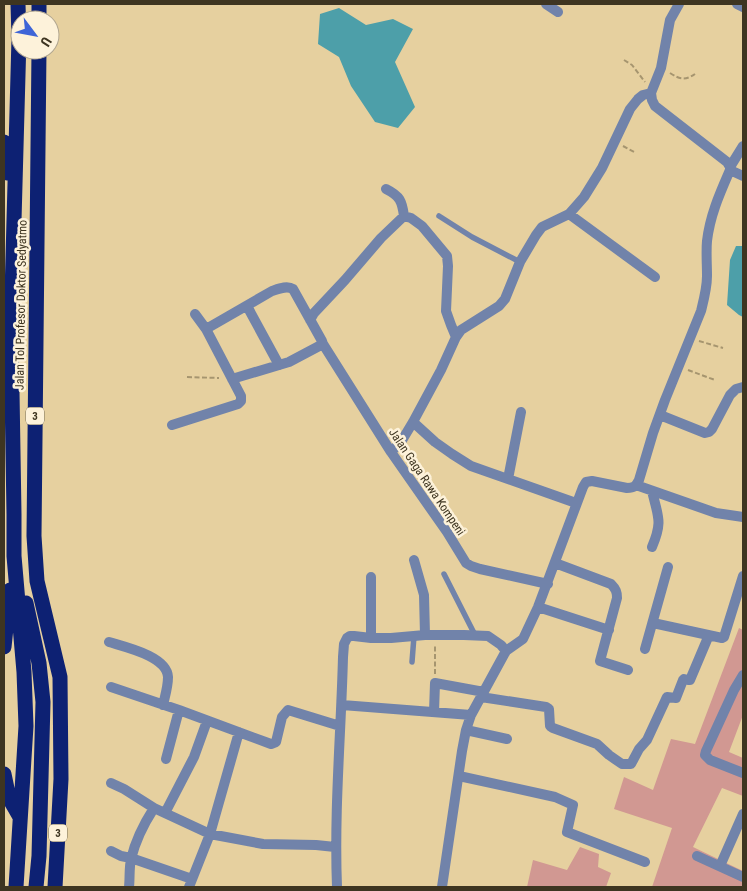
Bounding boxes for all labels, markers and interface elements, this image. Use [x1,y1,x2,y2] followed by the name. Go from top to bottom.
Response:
[10,10,60,60] north arrow
[37,34,55,50] text: U
[13,220,29,390] street label: Jalan Tol Profesor Doktor Sedyatmo
[26,408,44,424] road number: 3
[386,426,468,538] street label: Jalan Gaga Rawa Kompeni
[49,824,67,841] road number: 3

